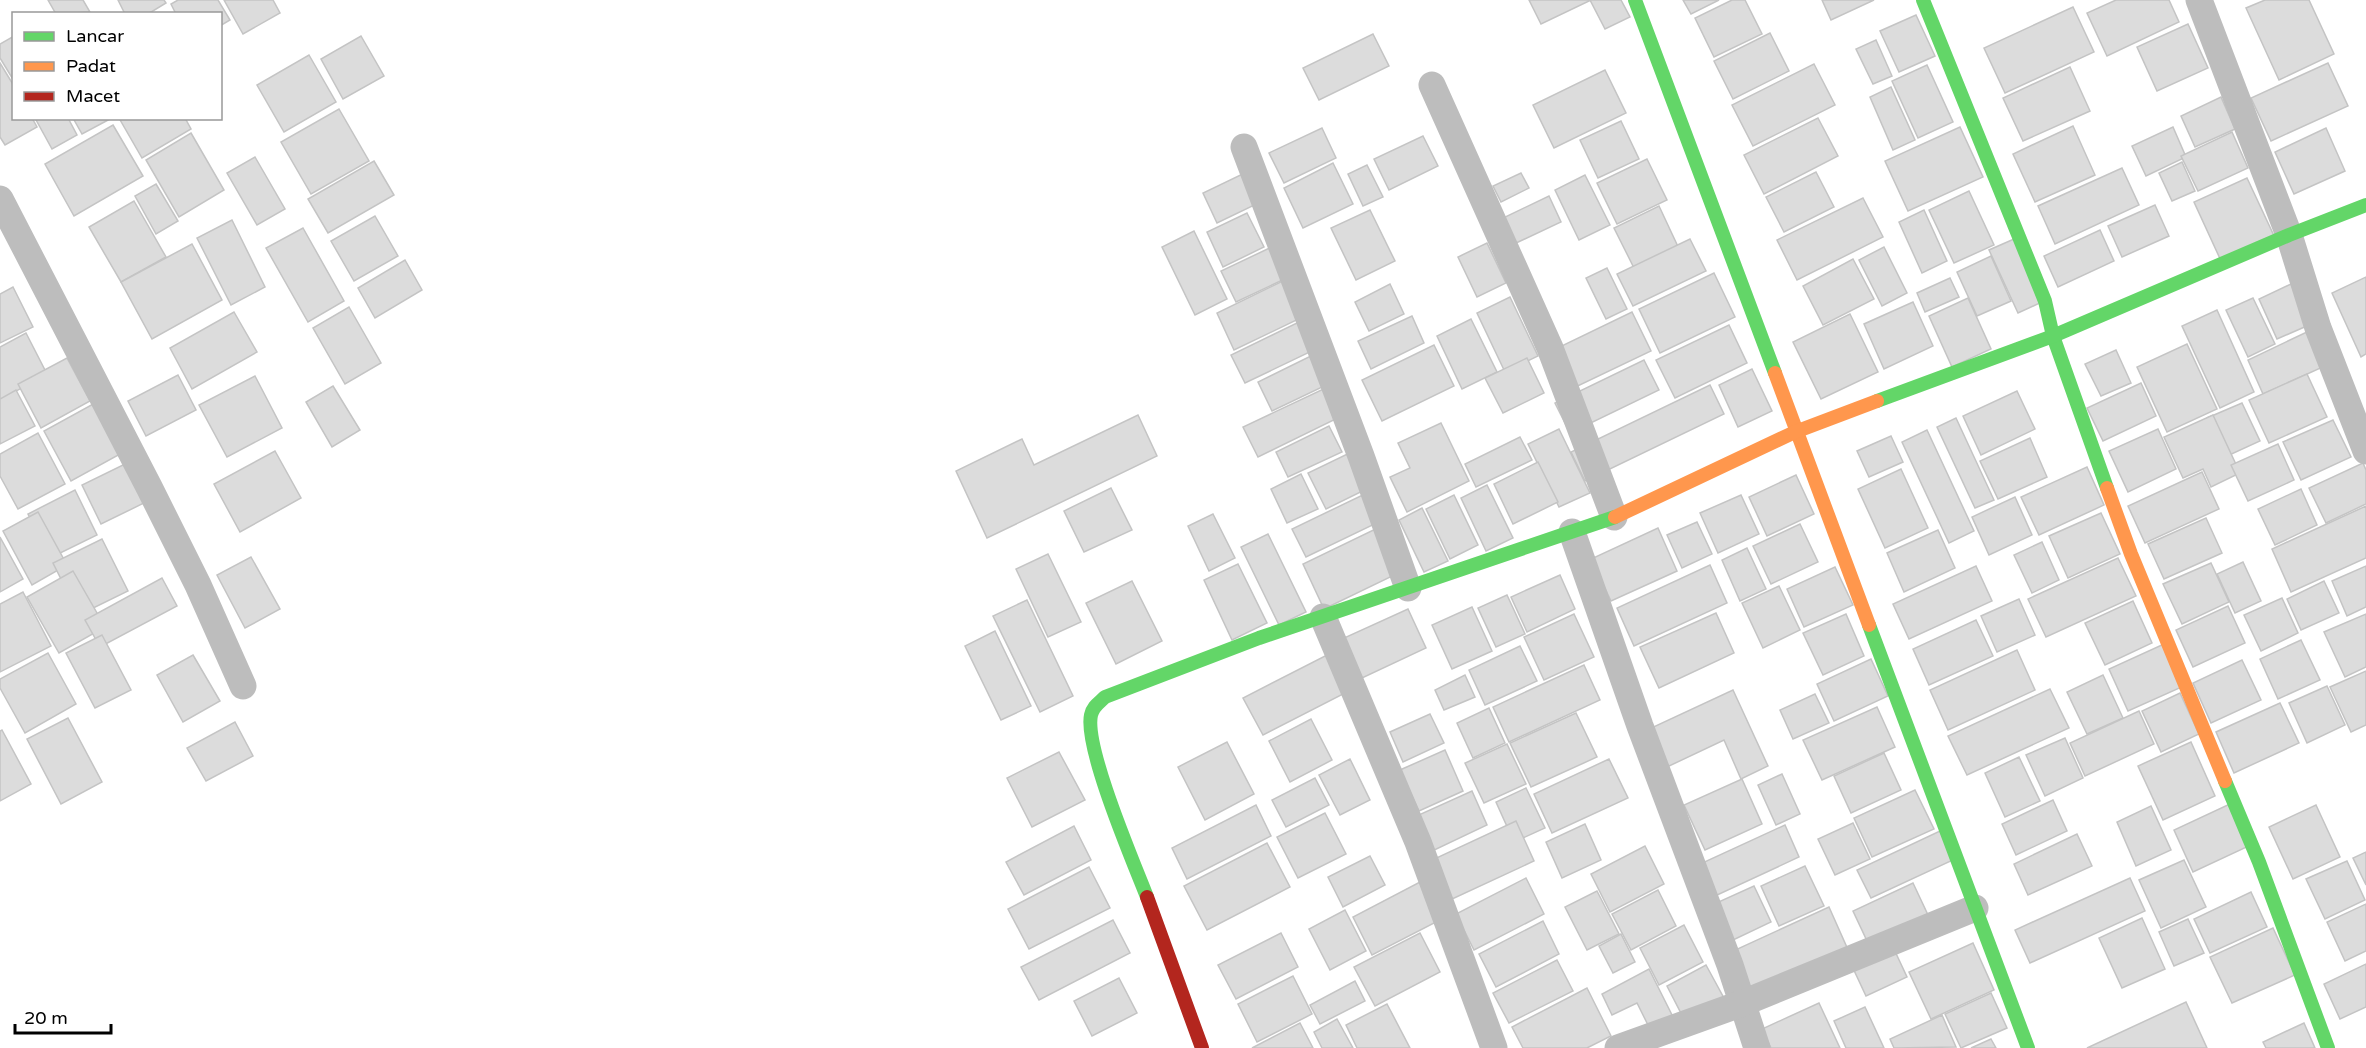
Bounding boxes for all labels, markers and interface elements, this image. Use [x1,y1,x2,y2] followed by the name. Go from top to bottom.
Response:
[12,12,222,120] legend
[66,25,124,47] text: Lancar
[66,55,116,77] text: Padat
[66,85,120,107] text: Macet
[15,997,111,1035] scale bar
[24,1007,68,1029] text: 20 m

